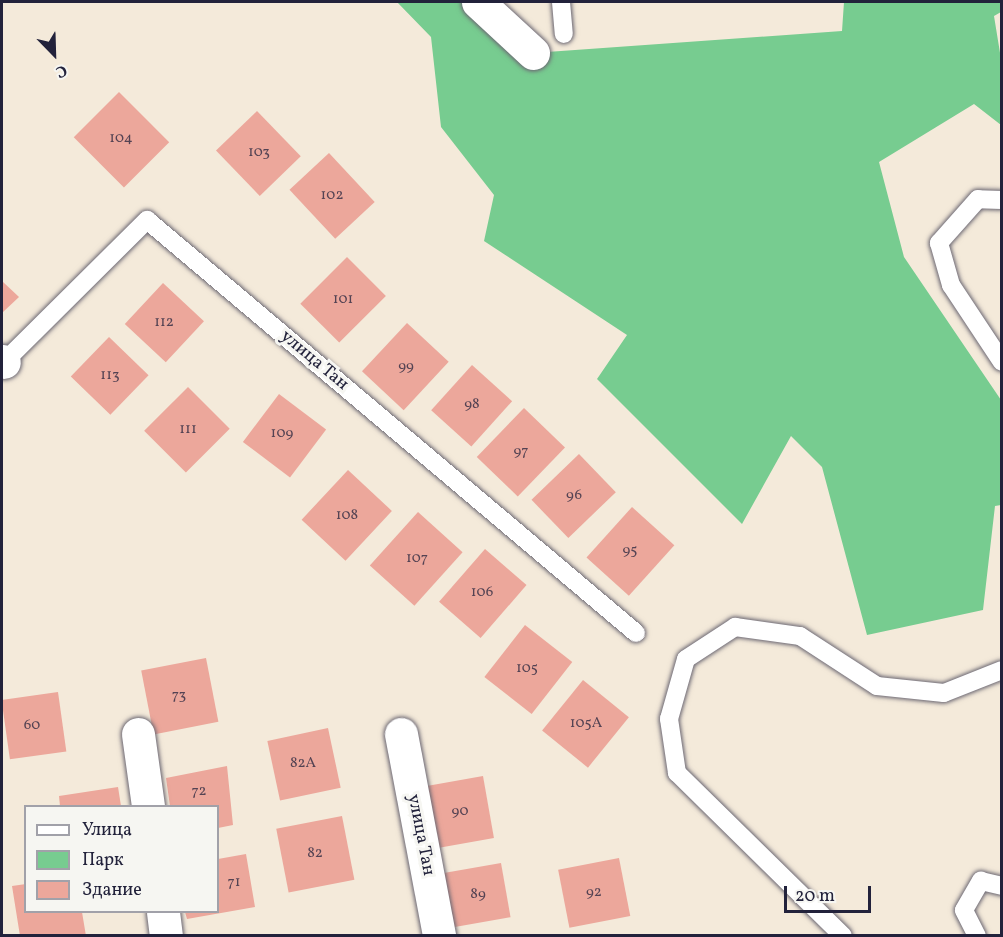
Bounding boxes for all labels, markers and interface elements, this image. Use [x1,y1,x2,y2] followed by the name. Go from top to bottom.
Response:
[24,24,84,84] north arrow
[52,58,70,83] text: С
[109,130,133,148] house number: 104
[248,144,270,162] house number: 103
[321,187,343,205] house number: 102
[333,291,353,309] house number: 101
[154,314,174,332] house number: 112
[275,326,353,396] street label: улица Тан
[398,358,414,376] house number: 99
[100,367,120,385] house number: 113
[464,396,480,414] house number: 98
[179,421,197,439] house number: 111
[271,425,293,443] house number: 109
[513,443,529,461] house number: 97
[566,487,582,505] house number: 96
[336,507,358,525] house number: 108
[623,542,637,560] house number: 95
[406,550,428,568] house number: 107
[471,584,493,602] house number: 106
[516,660,538,678] house number: 105
[172,687,186,705] house number: 73
[570,715,602,733] house number: 105А
[24,717,40,735] house number: 60
[290,755,316,773] house number: 82А
[191,783,207,801] house number: 72
[401,792,439,878] street label: улица Тан
[451,803,469,821] house number: 90
[24,805,219,913] legend
[82,818,132,843] text: Улица
[307,845,323,863] house number: 82
[82,848,124,873] text: Парк
[227,874,241,892] house number: 71
[787,874,874,912] scale bar
[82,878,142,903] text: Здание
[586,884,602,902] house number: 92
[795,884,835,909] text: 20 m
[470,886,486,904] house number: 89

